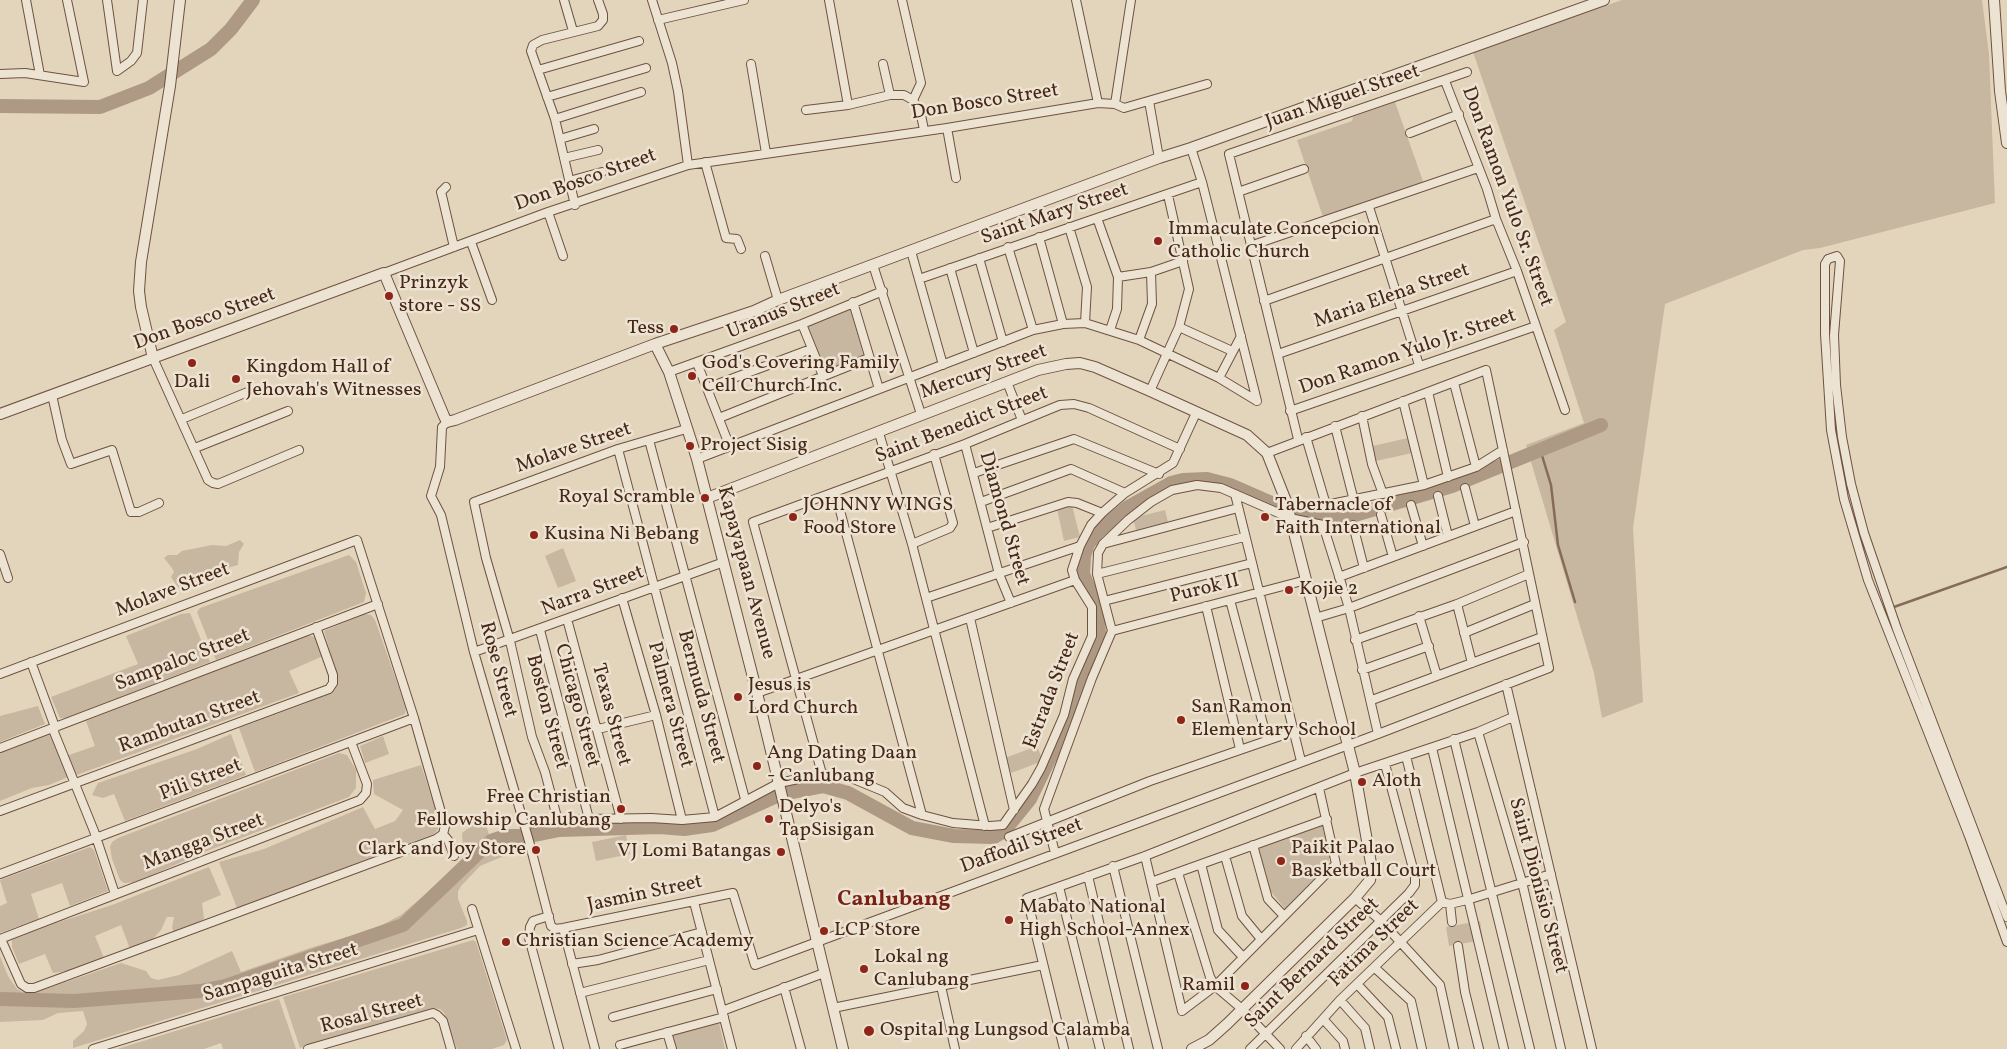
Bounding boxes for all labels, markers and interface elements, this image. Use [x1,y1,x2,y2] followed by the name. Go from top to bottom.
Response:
[1263,60,1423,136] street label: Juan Miguel Street
[910,80,1060,126] street label: Don Bosco Street
[1455,84,1557,310] street label: Don Ramon Yulo Sr. Street
[512,144,660,218] street label: Don Bosco Street
[978,179,1132,251] street label: Saint Mary Street
[1168,218,1380,265] place label: Immaculate Concepcion Catholic Church
[1152,235,1164,247] marker: Immaculate Concepcion Catholic Church
[1311,259,1473,335] street label: Maria Elena Street
[399,272,481,319] place label: Prinzyk store - SS
[724,278,844,346] street label: Uranus Street
[131,283,279,357] street label: Don Bosco Street
[383,290,395,302] marker: Prinzyk store - SS
[1296,305,1520,401] street label: Don Ramon Yulo Jr. Street
[627,317,664,341] place label: Tess
[668,323,680,335] marker: Tess
[918,340,1050,406] street label: Mercury Street
[702,352,900,399] place label: God's Covering Family Cell Church Inc.
[246,356,421,403] place label: Kingdom Hall of Jehovah's Witnesses
[186,357,198,369] marker: Dali
[686,370,698,382] marker: God's Covering Family Cell Church Inc.
[174,371,210,395] place label: Dali
[230,373,242,385] marker: Kingdom Hall of Jehovah's Witnesses
[872,382,1052,470] street label: Saint Benedict Street
[513,418,635,480] street label: Molave Street
[700,434,808,458] place label: Project Sisig
[684,440,696,452] marker: Project Sisig
[972,449,1034,589] street label: Diamond Street
[710,484,780,662] street label: Kapayapaan Avenue
[558,486,695,510] place label: Royal Scramble
[699,492,711,504] marker: Royal Scramble
[803,494,953,541] place label: JOHNNY WINGS Food Store
[1275,494,1441,541] place label: Tabernacle of Faith International
[787,511,799,523] marker: JOHNNY WINGS Food Store
[1259,511,1271,523] marker: Tabernacle of Faith International
[544,523,699,547] place label: Kusina Ni Bebang
[528,529,540,541] marker: Kusina Ni Bebang
[113,558,233,624] street label: Molave Street
[538,561,648,623] street label: Narra Street
[1168,570,1242,610] street label: Purok II
[1299,578,1358,602] place label: Kojie 2
[1283,584,1295,596] marker: Kojie 2
[473,619,521,721] street label: Rose Street
[112,624,254,698] street label: Sampaloc Street
[671,628,729,766] street label: Bermuda Street
[1020,629,1086,753] street label: Estrada Street
[641,639,697,771] street label: Palmera Street
[548,641,604,771] street label: Chicago Street
[519,652,573,772] street label: Boston Street
[585,661,635,769] street label: Texas Street
[748,674,858,721] place label: Jesus is Lord Church
[116,686,264,760] street label: Rambutan Street
[732,691,744,703] marker: Jesus is Lord Church
[1191,696,1356,743] place label: San Ramon Elementary School
[1175,714,1187,726] marker: San Ramon Elementary School
[767,742,917,789] place label: Ang Dating Daan - Canlubang
[157,754,245,808] street label: Pili Street
[751,760,763,772] marker: Ang Dating Daan - Canlubang
[1372,770,1422,794] place label: Aloth
[1356,776,1368,788] marker: Aloth
[416,786,611,833] place label: Free Christian Fellowship Canlubang
[779,796,875,843] place label: Delyo's TapSisigan
[1502,796,1572,976] street label: Saint Dionisio Street
[615,803,627,815] marker: Free Christian Fellowship Canlubang
[140,809,268,877] street label: Mangga Street
[763,813,775,825] marker: Delyo's TapSisigan
[958,814,1086,880] street label: Daffodil Street
[1291,837,1436,884] place label: Paikit Palao Basketball Court
[358,838,526,862] place label: Clark and Joy Store
[617,840,771,864] place label: VJ Lomi Batangas
[530,844,542,856] marker: Clark and Joy Store
[775,846,787,858] marker: VJ Lomi Batangas
[1275,855,1287,867] marker: Paikit Palao Basketball Court
[585,871,705,919] street label: Jasmin Street
[837,888,951,914] district label: Canlubang
[1241,893,1385,1035] street label: Saint Bernard Street
[1325,895,1425,993] street label: Fatima Street
[1019,896,1190,943] place label: Mabato National High School-Annex
[1003,914,1015,926] marker: Mabato National High School-Annex
[834,919,920,943] place label: LCP Store
[818,925,830,937] marker: LCP Store
[516,930,754,954] place label: Christian Science Academy
[500,936,512,948] marker: Christian Science Academy
[200,939,362,1009] street label: Sampaguita Street
[874,946,969,993] place label: Lokal ng Canlubang
[858,963,870,975] marker: Lokal ng Canlubang
[1182,974,1235,998] place label: Ramil
[1239,980,1251,992] marker: Ramil
[318,990,426,1040] street label: Rosal Street
[880,1019,1130,1043] place label: Ospital ng Lungsod Calamba
[862,1024,876,1038] marker: Ospital ng Lungsod Calamba

